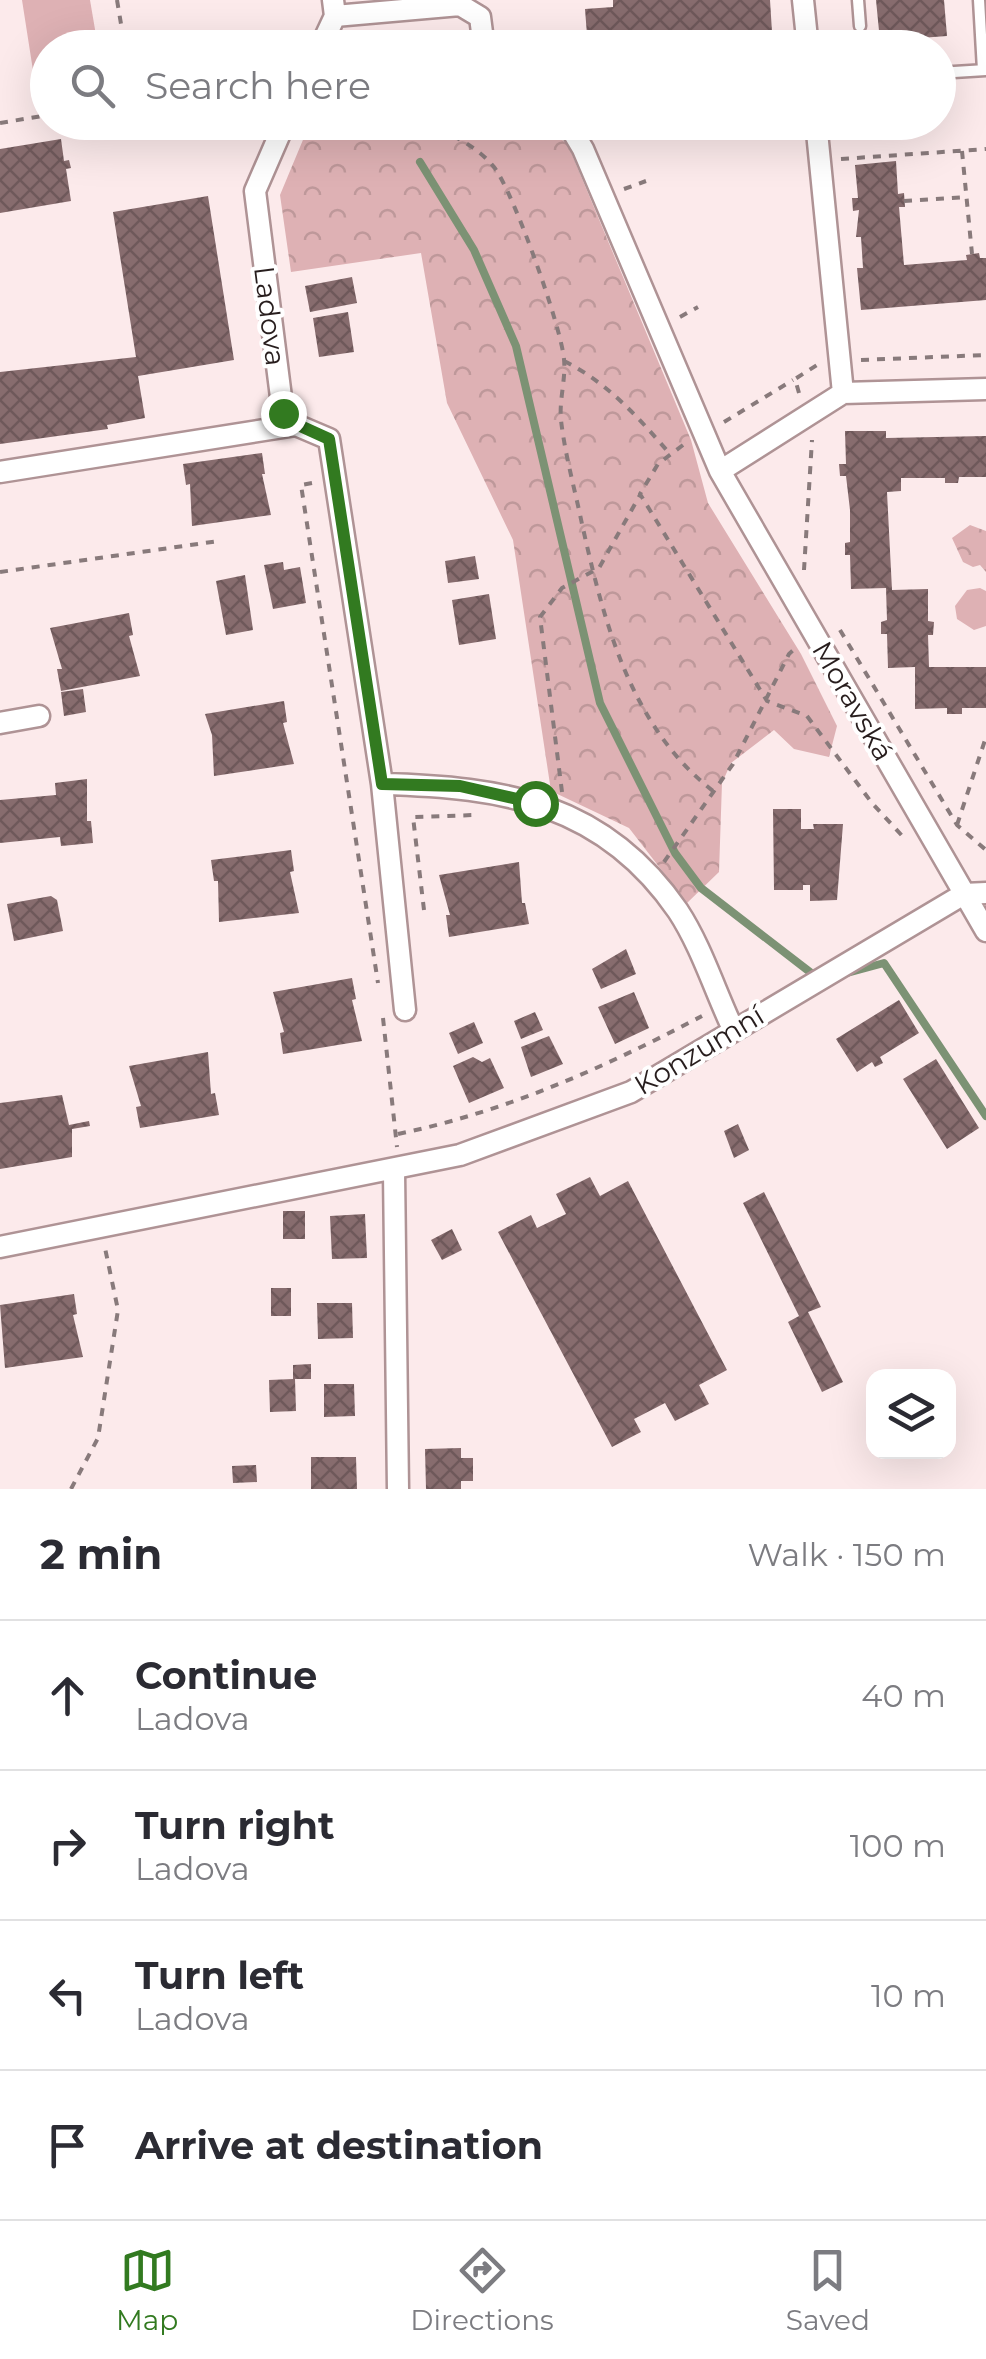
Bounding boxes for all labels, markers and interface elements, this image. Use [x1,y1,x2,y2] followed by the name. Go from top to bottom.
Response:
[30,30,956,140] search box
[65,58,120,113] icon: search
[145,62,371,109] text: Search here
[247,264,293,368] street label: Ladova
[261,391,307,437] route end
[805,635,901,767] street label: Moravská
[513,781,559,827] route start
[628,997,771,1102] street label: Konzumní
[866,1369,956,1459] map controls
[866,1369,956,1459] button: layers
[40,1528,162,1580] text: 2 min
[748,1535,946,1574] text: Walk · 150 m
[135,1652,317,1699] text: Continue
[40,1668,95,1723] icon: ahead
[861,1676,946,1715] text: 40 m
[135,1699,250,1738] text: Ladova
[135,1802,334,1849] text: Turn right
[40,1818,95,1873] icon: right
[850,1826,946,1865] text: 100 m
[135,1849,250,1888] text: Ladova
[135,1952,304,1999] text: Turn left
[40,1968,95,2023] icon: left
[871,1976,946,2015] text: 10 m
[135,1999,250,2038] text: Ladova
[40,2118,95,2173] icon: arrive
[135,2122,543,2169] text: Arrive at destination
[116,2243,178,2337] tab: Map
[410,2243,554,2337] tab: Directions
[786,2243,870,2337] tab: Saved

